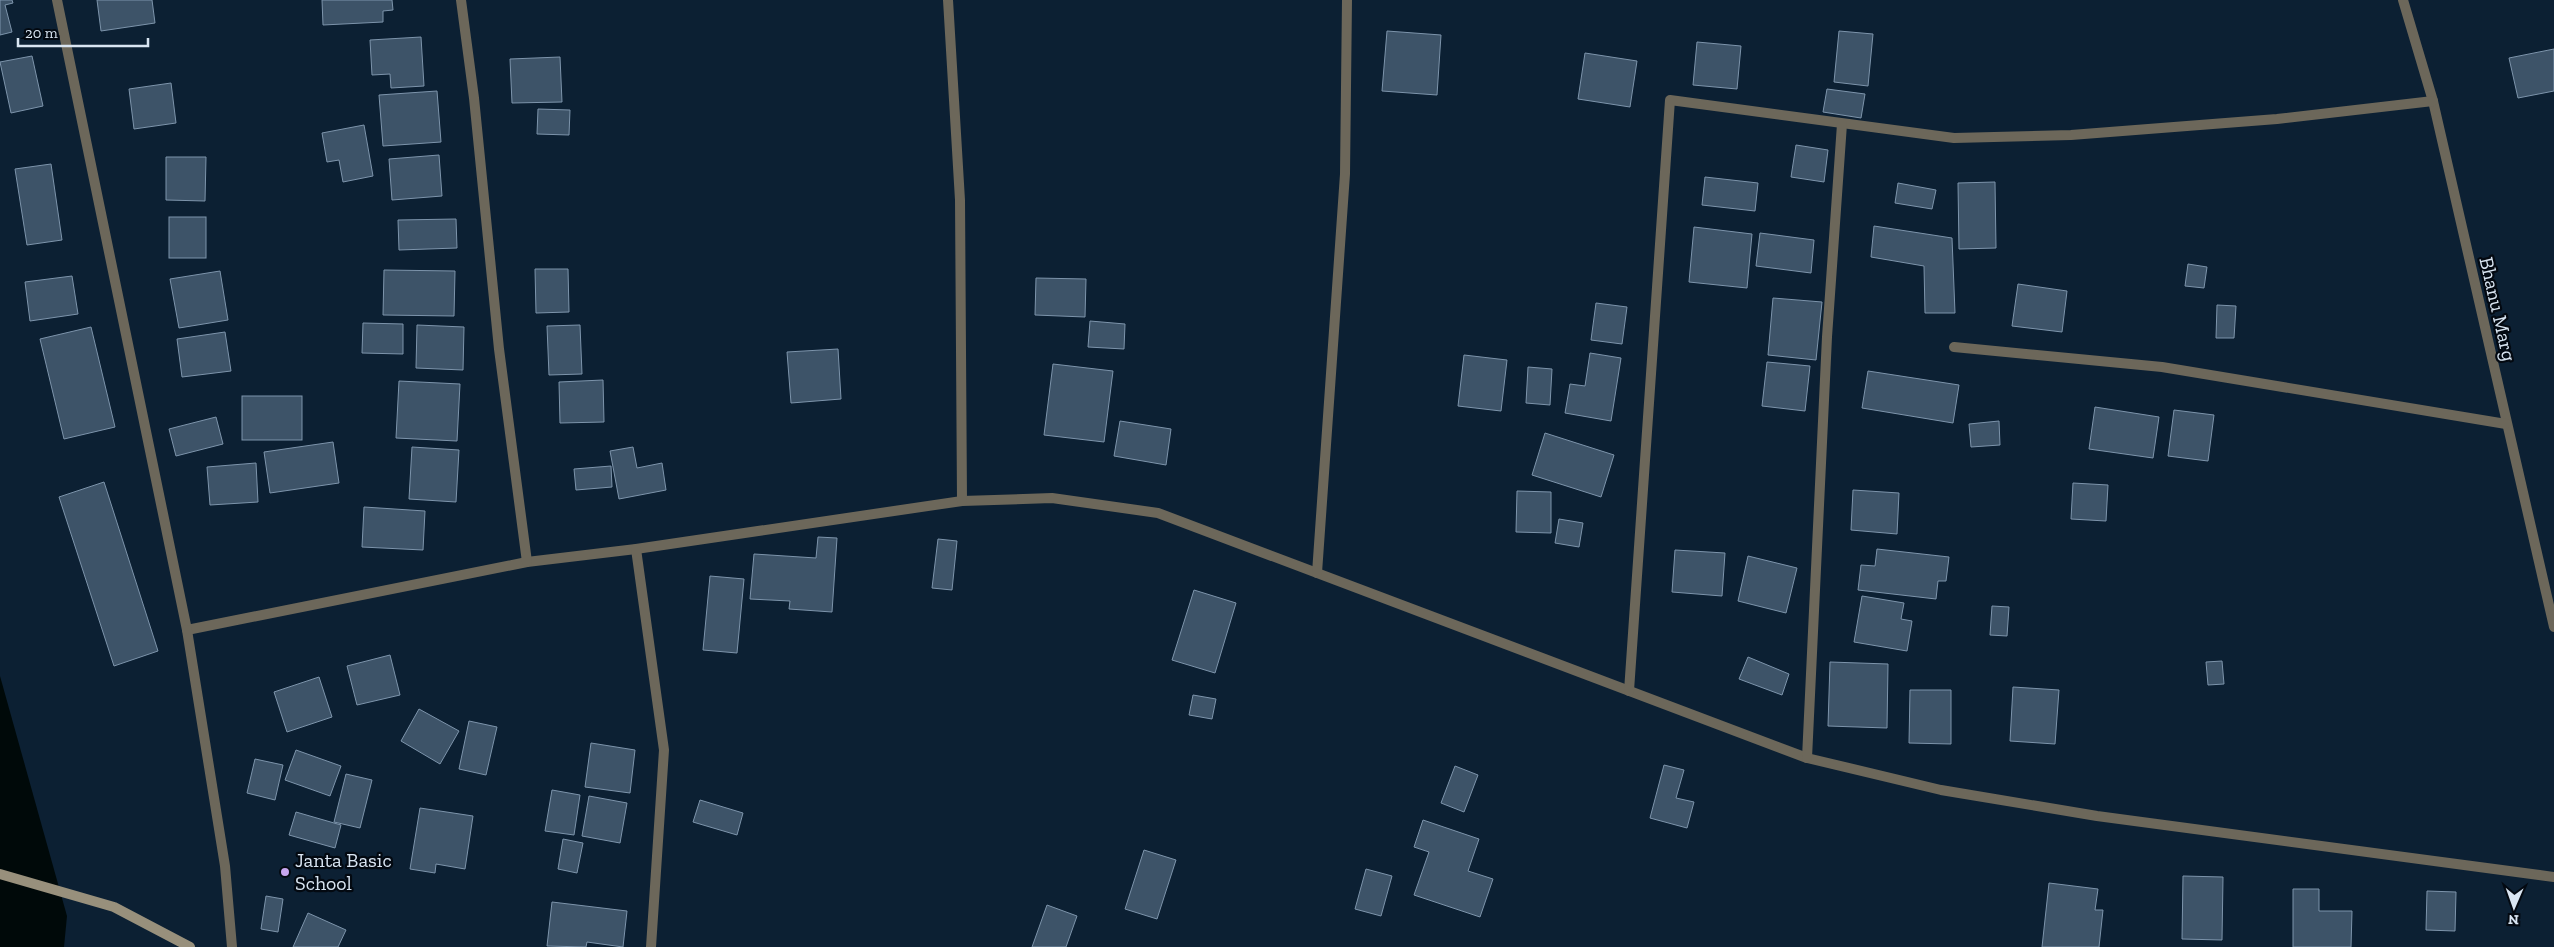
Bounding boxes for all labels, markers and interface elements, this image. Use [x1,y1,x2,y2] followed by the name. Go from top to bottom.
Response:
[18,15,148,47] scale bar
[25,24,58,42] text: 20 m
[2474,254,2522,364] street label: Bhanu Marg
[295,848,392,895] place label: Janta Basic School
[279,866,291,878] marker: Janta Basic School
[2489,882,2539,932] north arrow
[2508,911,2519,928] text: N

